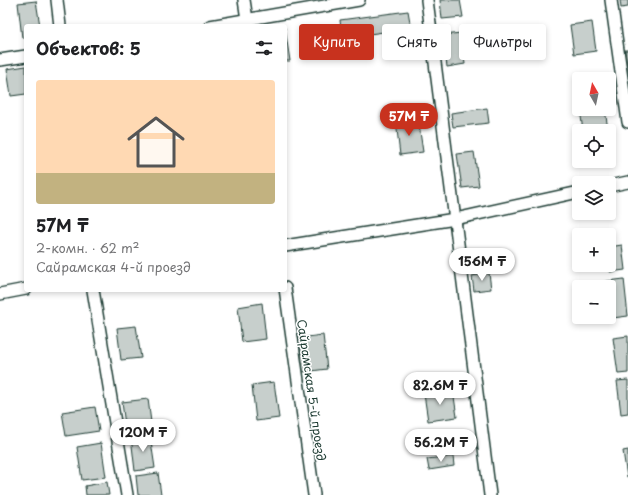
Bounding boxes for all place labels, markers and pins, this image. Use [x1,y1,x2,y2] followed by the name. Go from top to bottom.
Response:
[381,103,437,137] pin: 57M ₸
[449,248,515,282] pin: 156M ₸
[403,372,477,406] pin: 82.6M ₸
[110,419,176,453] pin: 120M ₸
[404,429,478,463] pin: 56.2M ₸

